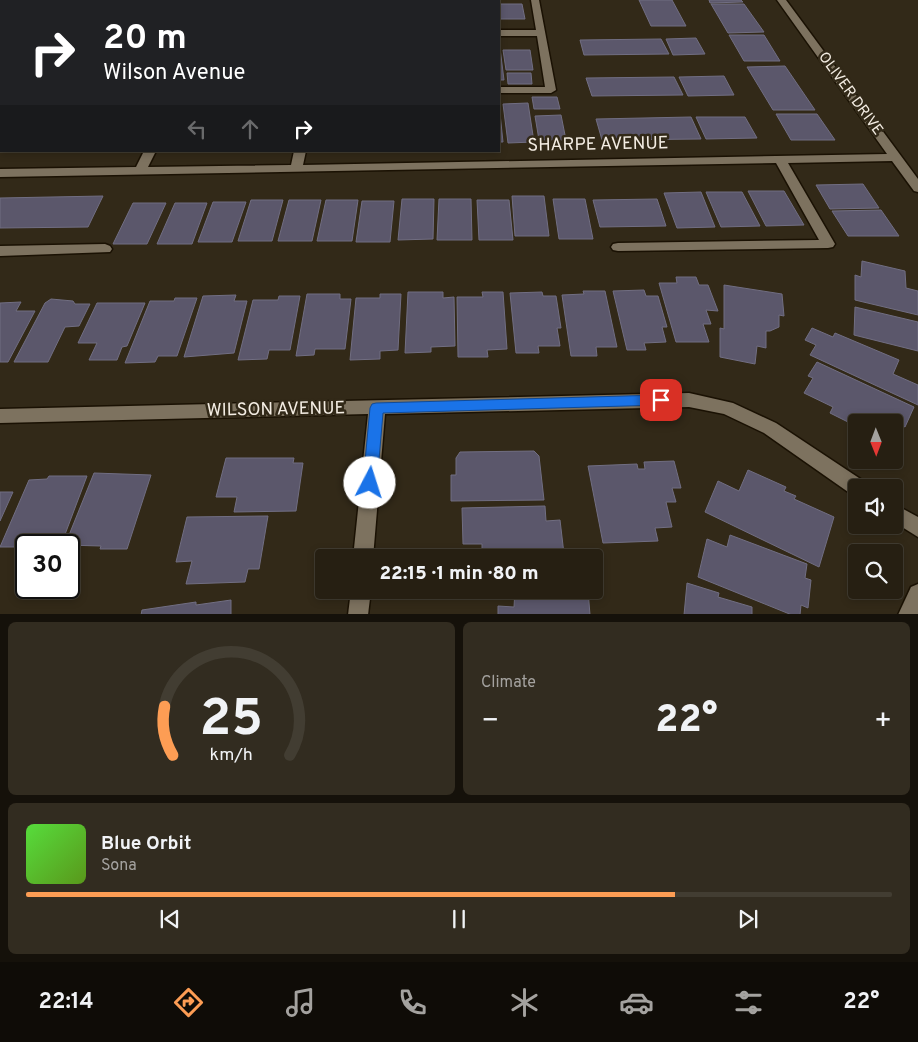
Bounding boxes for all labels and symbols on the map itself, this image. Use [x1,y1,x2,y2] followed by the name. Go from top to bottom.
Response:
[813,49,887,139] street label: OLIVER DRIVE
[527,132,669,158] street label: SHARPE AVENUE
[640,379,682,421] pin
[207,397,345,423] street label: WILSON AVENUE
[848,414,902,469] north arrow
[343,456,395,508] position arrow
[15,534,80,599] speed limit sign: 30

